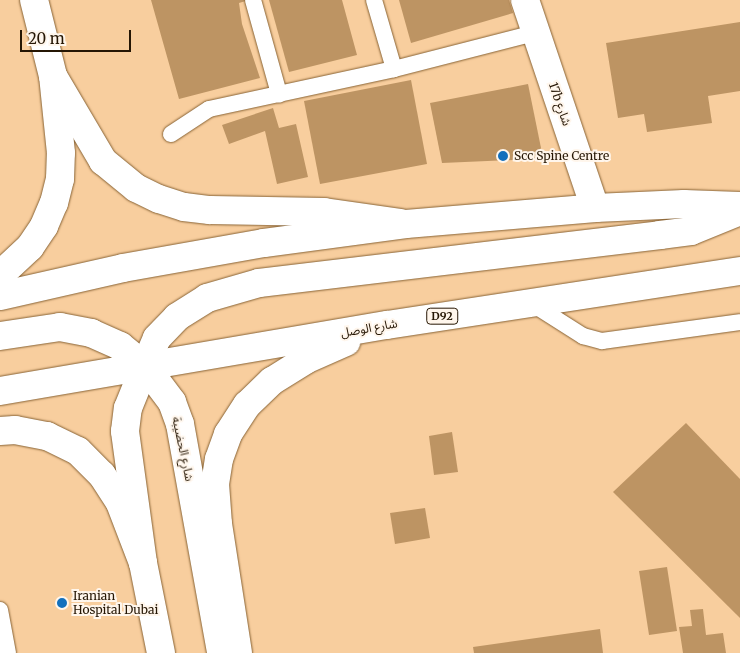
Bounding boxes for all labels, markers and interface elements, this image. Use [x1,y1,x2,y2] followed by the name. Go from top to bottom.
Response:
[22,20,134,52] scale bar
[28,29,65,48] text: 20 m
[546,80,574,128] street label: 17b شارع
[496,149,510,163] marker: Scc Spine Centre
[514,149,609,163] place label: Scc Spine Centre
[426,308,458,324] road number: D92
[339,316,399,340] street label: شارع الوصل
[169,415,197,483] street label: شارع الحضيبة
[73,589,158,617] place label: Iranian Hospital Dubai
[55,596,69,610] marker: Iranian Hospital Dubai

